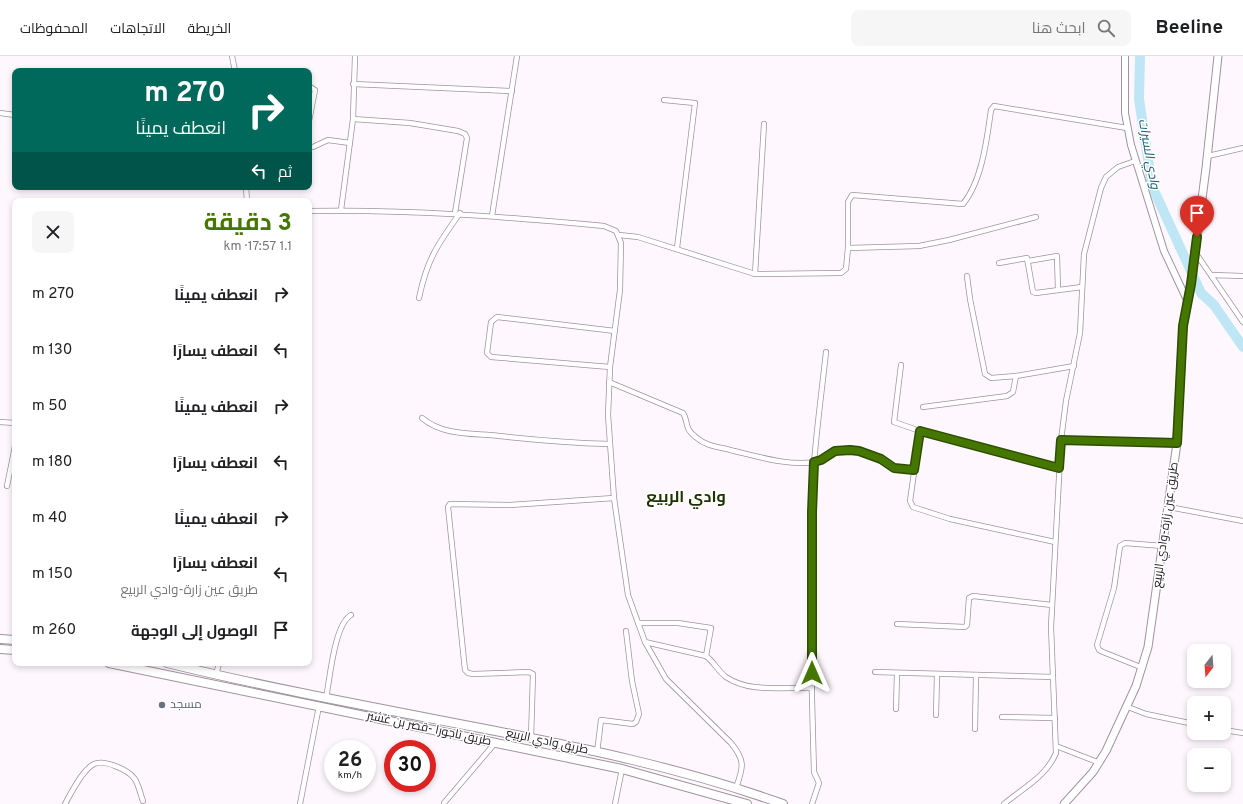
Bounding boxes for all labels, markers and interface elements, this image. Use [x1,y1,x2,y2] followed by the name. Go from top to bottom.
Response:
[851,10,1131,46] search box
[1155,16,1223,40] text: Beeline
[1095,17,1117,39] icon: search
[1032,20,1085,39] text: ابحث هنا
[20,21,88,38] text: المحفوظات
[110,21,166,38] text: الاتجاهات
[188,21,231,38] text: الخريطة
[144,76,226,112] text: 270 m
[240,84,292,136] icon: right
[135,118,226,141] text: انعطف يمينًا
[1133,118,1162,192] water label: وادي السيرات
[248,160,270,182] icon: left
[278,164,292,183] text: ثم
[1180,196,1214,237] pin
[1186,202,1208,224] icon: arrive
[204,209,292,239] text: 3 دقيقة
[32,211,74,253] button: close
[224,239,292,255] text: 1.1 km · 17:57
[270,283,292,305] icon: right
[32,285,74,304] text: 270 m
[174,287,258,306] text: انعطف يمينًا
[270,339,292,361] icon: left
[32,341,72,360] text: 130 m
[172,343,258,362] text: انعطف يسارًا
[270,395,292,417] icon: right
[32,397,67,416] text: 50 m
[174,399,258,418] text: انعطف يمينًا
[270,451,292,473] icon: left
[32,453,73,472] text: 180 m
[172,455,258,474] text: انعطف يسارًا
[1149,461,1184,589] street label: طريق عين زارة-وادي الربيع
[646,488,726,509] district label: وادي الربيع
[270,507,292,529] icon: right
[32,509,67,528] text: 40 m
[174,511,258,530] text: انعطف يمينًا
[172,555,258,574] text: انعطف يسارًا
[270,563,292,585] icon: left
[32,565,73,584] text: 150 m
[120,583,258,599] text: طريق عين زارة-وادي الربيع
[270,619,292,641] icon: arrive
[32,621,76,640] text: 260 m
[131,623,258,642] text: الوصول إلى الوجهة
[1187,644,1231,688] north arrow
[1187,644,1231,792] map controls
[791,652,833,694] position arrow
[1187,696,1231,740] button: +
[170,697,202,713] place label: مسجد
[157,700,167,710] marker: مسجد
[364,708,493,750] street label: طريق تاجورا -قصر بن غشير
[504,725,590,760] street label: طريق وادي الربيع
[384,740,436,792] speed limit sign: 30
[338,748,362,774] text: 26
[1187,748,1231,792] button: −
[338,769,362,782] text: km/h

